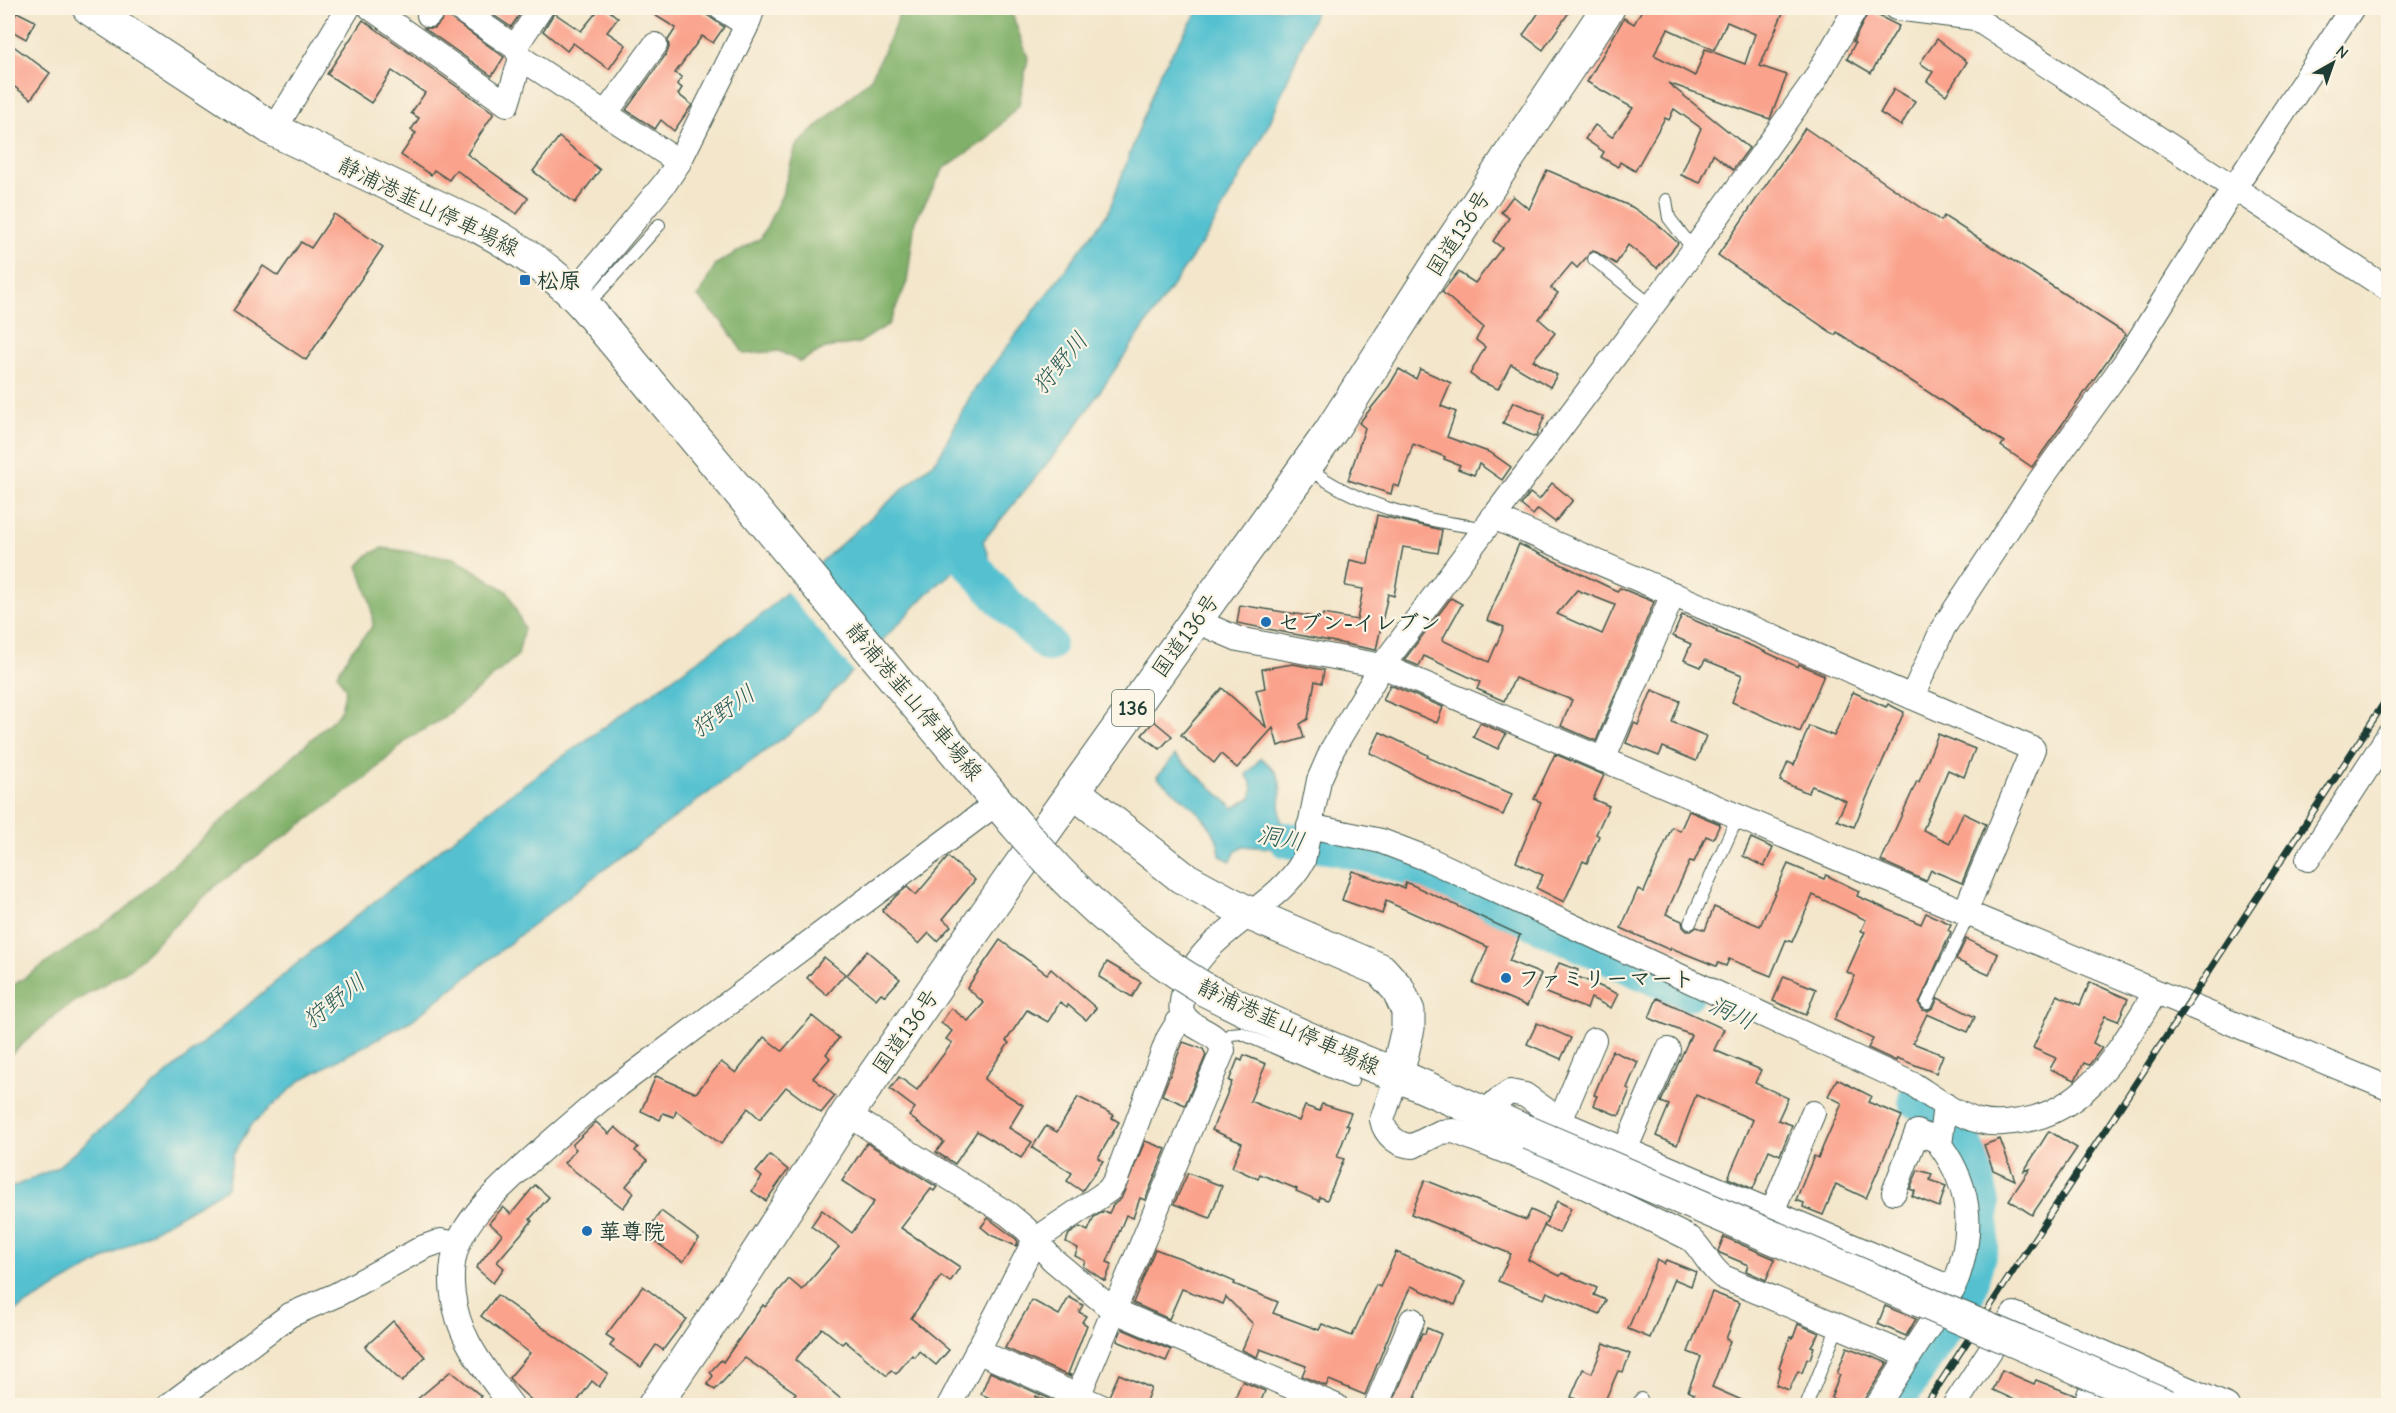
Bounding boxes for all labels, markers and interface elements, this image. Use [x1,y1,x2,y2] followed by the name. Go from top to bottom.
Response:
[2303,33,2363,93] north arrow
[2332,42,2352,63] text: N
[334,152,523,262] street label: 静浦港韮山停車場線
[1421,185,1496,282] street label: 国道136号
[537,268,581,294] place label: 松原
[518,273,532,287] marker: 松原
[1026,326,1094,400] water label: 狩野川
[1147,588,1225,683] street label: 国道136号
[1278,610,1441,636] place label: セブン-イレブン
[1259,615,1273,629] marker: セブン-イレブン
[841,617,988,786] street label: 静浦港韮山停車場線
[685,679,761,743] water label: 狩野川
[1112,690,1154,726] road number: 136
[1255,820,1307,856] water label: 洞川
[1518,966,1695,992] place label: ファミリーマート
[297,968,371,1034] water label: 狩野川
[1499,971,1513,985] marker: ファミリーマート
[1193,973,1384,1081] street label: 静浦港韮山停車場線
[867,984,945,1079] street label: 国道136号
[1704,990,1760,1036] water label: 洞川
[599,1219,665,1245] place label: 華尊院
[580,1224,594,1238] marker: 華尊院

